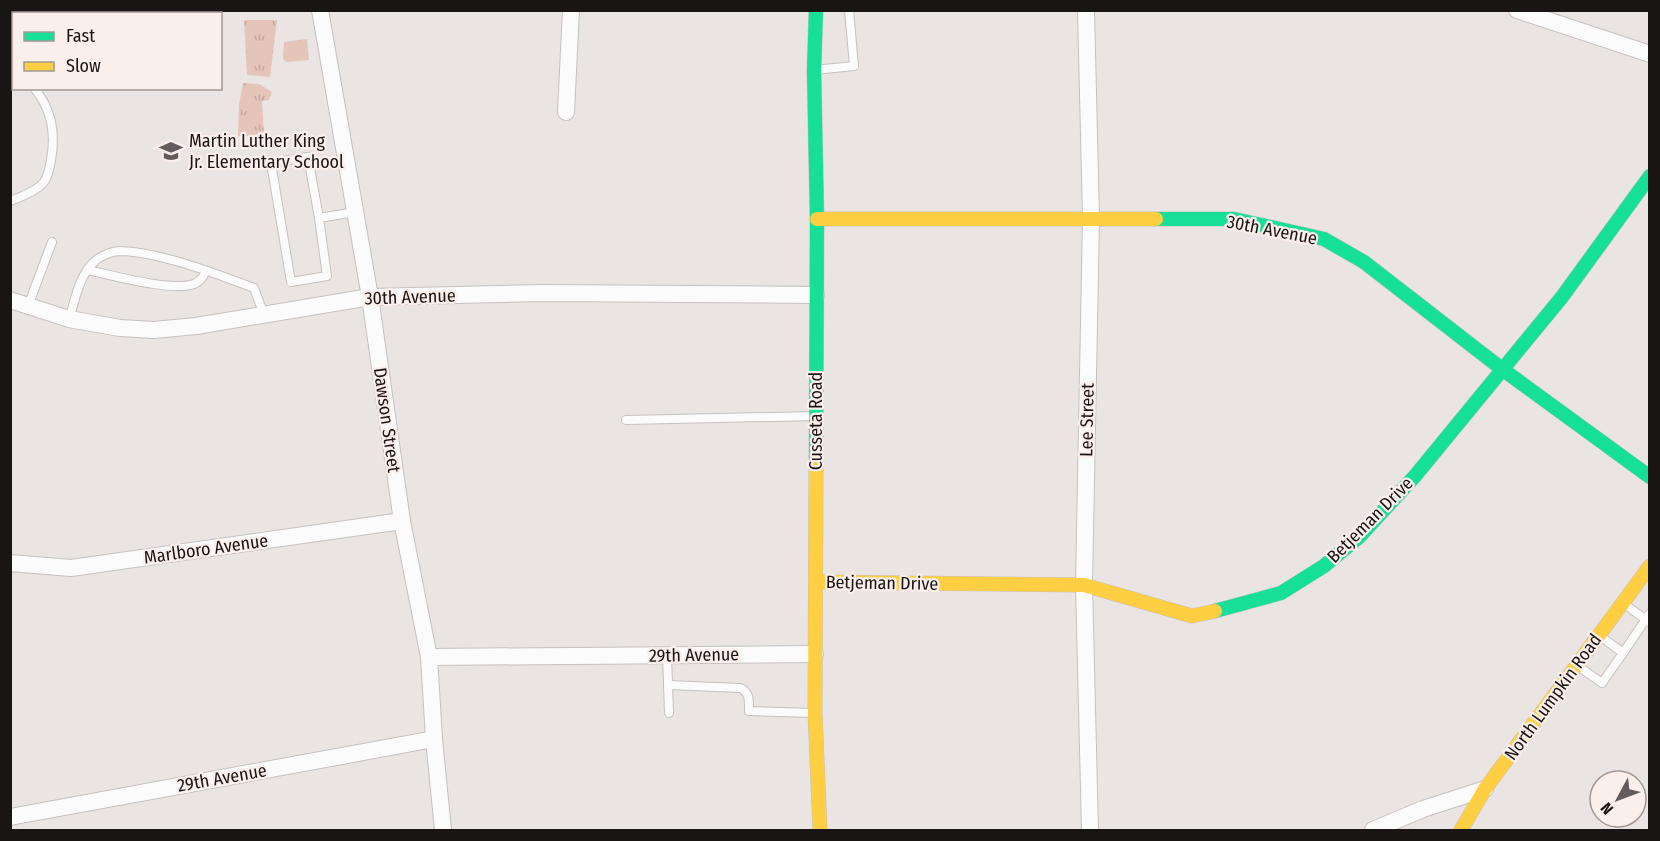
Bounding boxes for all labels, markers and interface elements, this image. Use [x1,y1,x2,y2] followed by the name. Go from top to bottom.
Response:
[12,12,222,90] legend
[66,25,95,47] text: Fast
[66,55,101,77] text: Slow
[189,130,344,173] place label: Martin Luther King Jr. Elementary School
[158,138,184,164] school or university icon: Martin Luther King Jr. Elementary School
[1225,211,1319,250] street label: 30th Avenue
[364,284,456,310] street label: 30th Avenue
[369,366,405,474] street label: Dawson Street
[805,372,827,470] street label: Cusseta Road
[1075,383,1099,457] street label: Lee Street
[1322,472,1418,568] street label: Betjeman Drive
[142,529,270,569] street label: Marlboro Avenue
[826,571,939,595] street label: Betjeman Drive
[1500,630,1606,764] street label: North Lumpkin Road
[649,643,739,667] street label: 29th Avenue
[176,759,268,797] street label: 29th Avenue
[1588,769,1648,829] north arrow
[1597,799,1617,818] text: N

